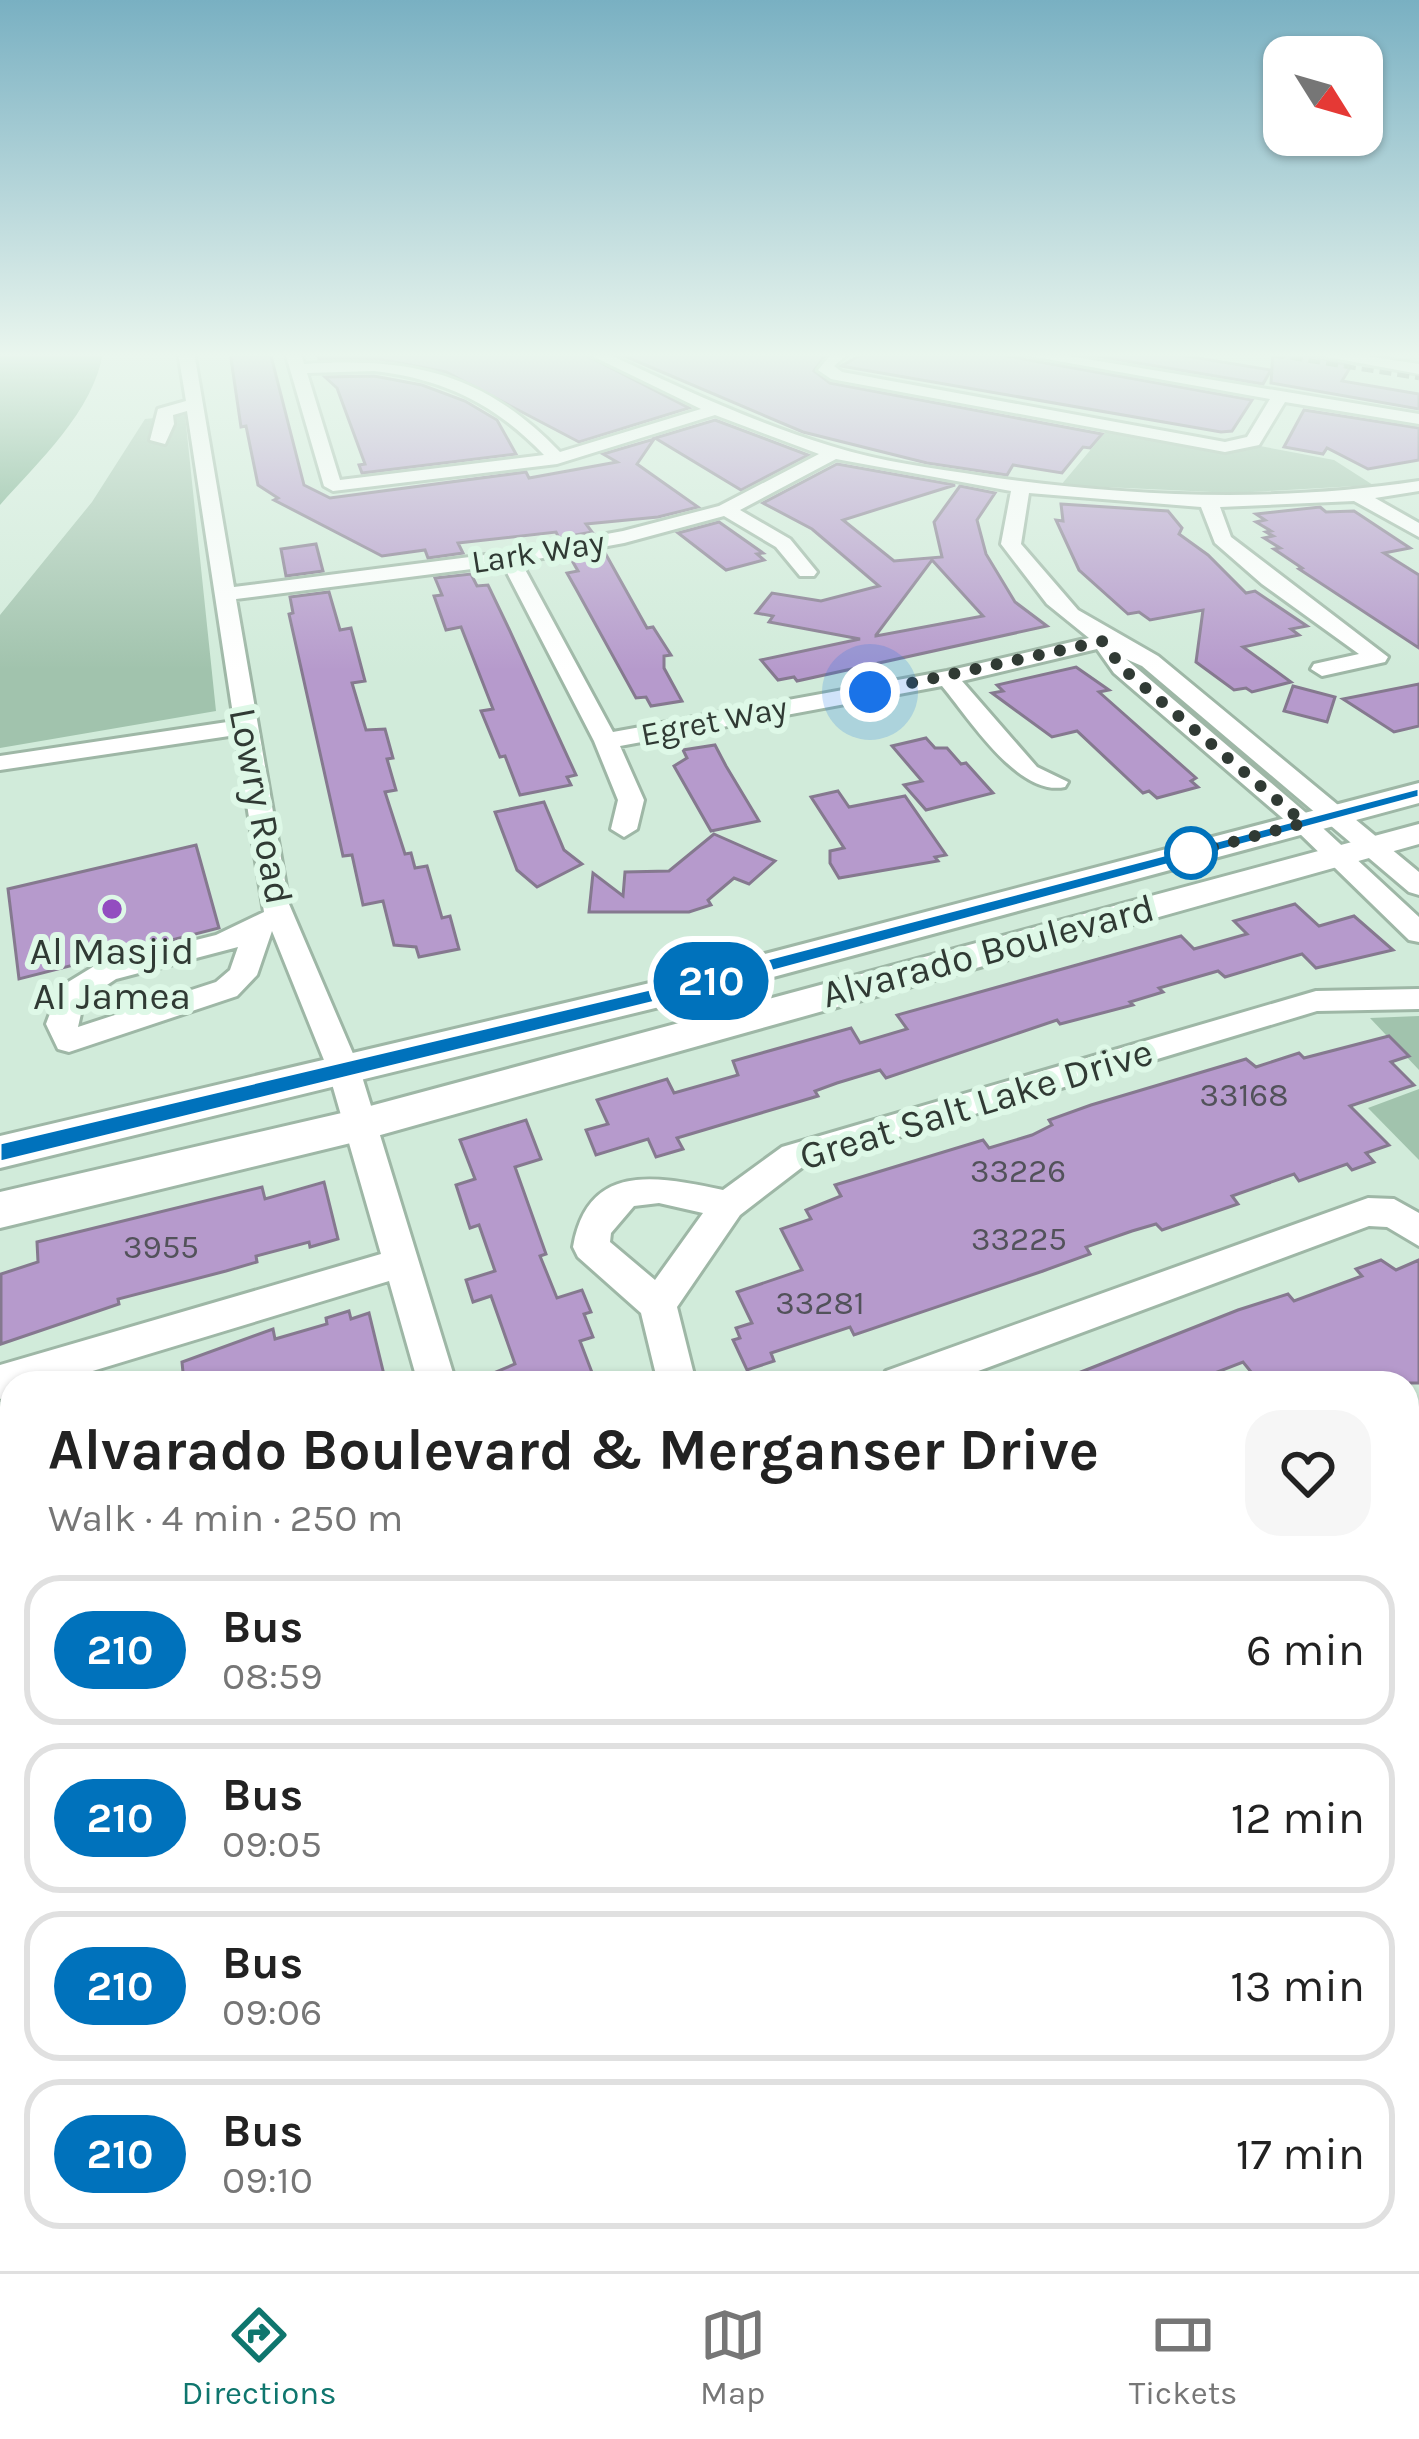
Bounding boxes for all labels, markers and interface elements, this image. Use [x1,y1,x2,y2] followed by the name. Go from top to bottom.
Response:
[1263,36,1383,156] north arrow
[1263,36,1383,156] map controls
[469,523,607,581] street label: Lark Way
[840,662,900,722] your location
[638,688,790,754] street label: Egret Way
[219,704,303,908] street label: Lowry Road
[1166,828,1216,878] unlabelled marker
[817,885,1159,1017] street label: Alvarado Boulevard
[99,896,125,922] marker: Al Masjid Al Jamea
[30,928,194,1019] place label: Al Masjid Al Jamea
[642,942,780,1020] line badge: 210
[678,956,744,1006] text: 210
[794,1028,1158,1180] street label: Great Salt Lake Drive
[1199,1076,1289,1114] house number: 33168
[970,1152,1066,1190] house number: 33226
[971,1220,1067,1258] house number: 33225
[123,1228,199,1266] house number: 3955
[775,1284,865,1322] house number: 33281
[1245,1410,1371,1536] button: heart
[48,1417,1099,1483] text: Alvarado Boulevard & Merganser Drive
[48,1495,403,1541] text: Walk · 4 min · 250 m
[222,1601,303,1653] text: Bus
[1246,1624,1365,1676] text: 6 min
[87,1625,153,1675] text: 210
[222,1653,323,1699] text: 08:59
[222,1769,303,1821] text: Bus
[1231,1792,1365,1844] text: 12 min
[87,1793,153,1843] text: 210
[222,1821,322,1867] text: 09:05
[222,1937,303,1989] text: Bus
[1230,1960,1365,2012] text: 13 min
[87,1961,153,2011] text: 210
[222,1989,322,2035] text: 09:06
[222,2105,303,2157] text: Bus
[1236,2128,1365,2180] text: 17 min
[87,2129,153,2179] text: 210
[222,2157,313,2203] text: 09:10
[182,2302,337,2412] tab: Directions
[700,2302,766,2412] tab: Map
[1129,2302,1237,2412] tab: Tickets

